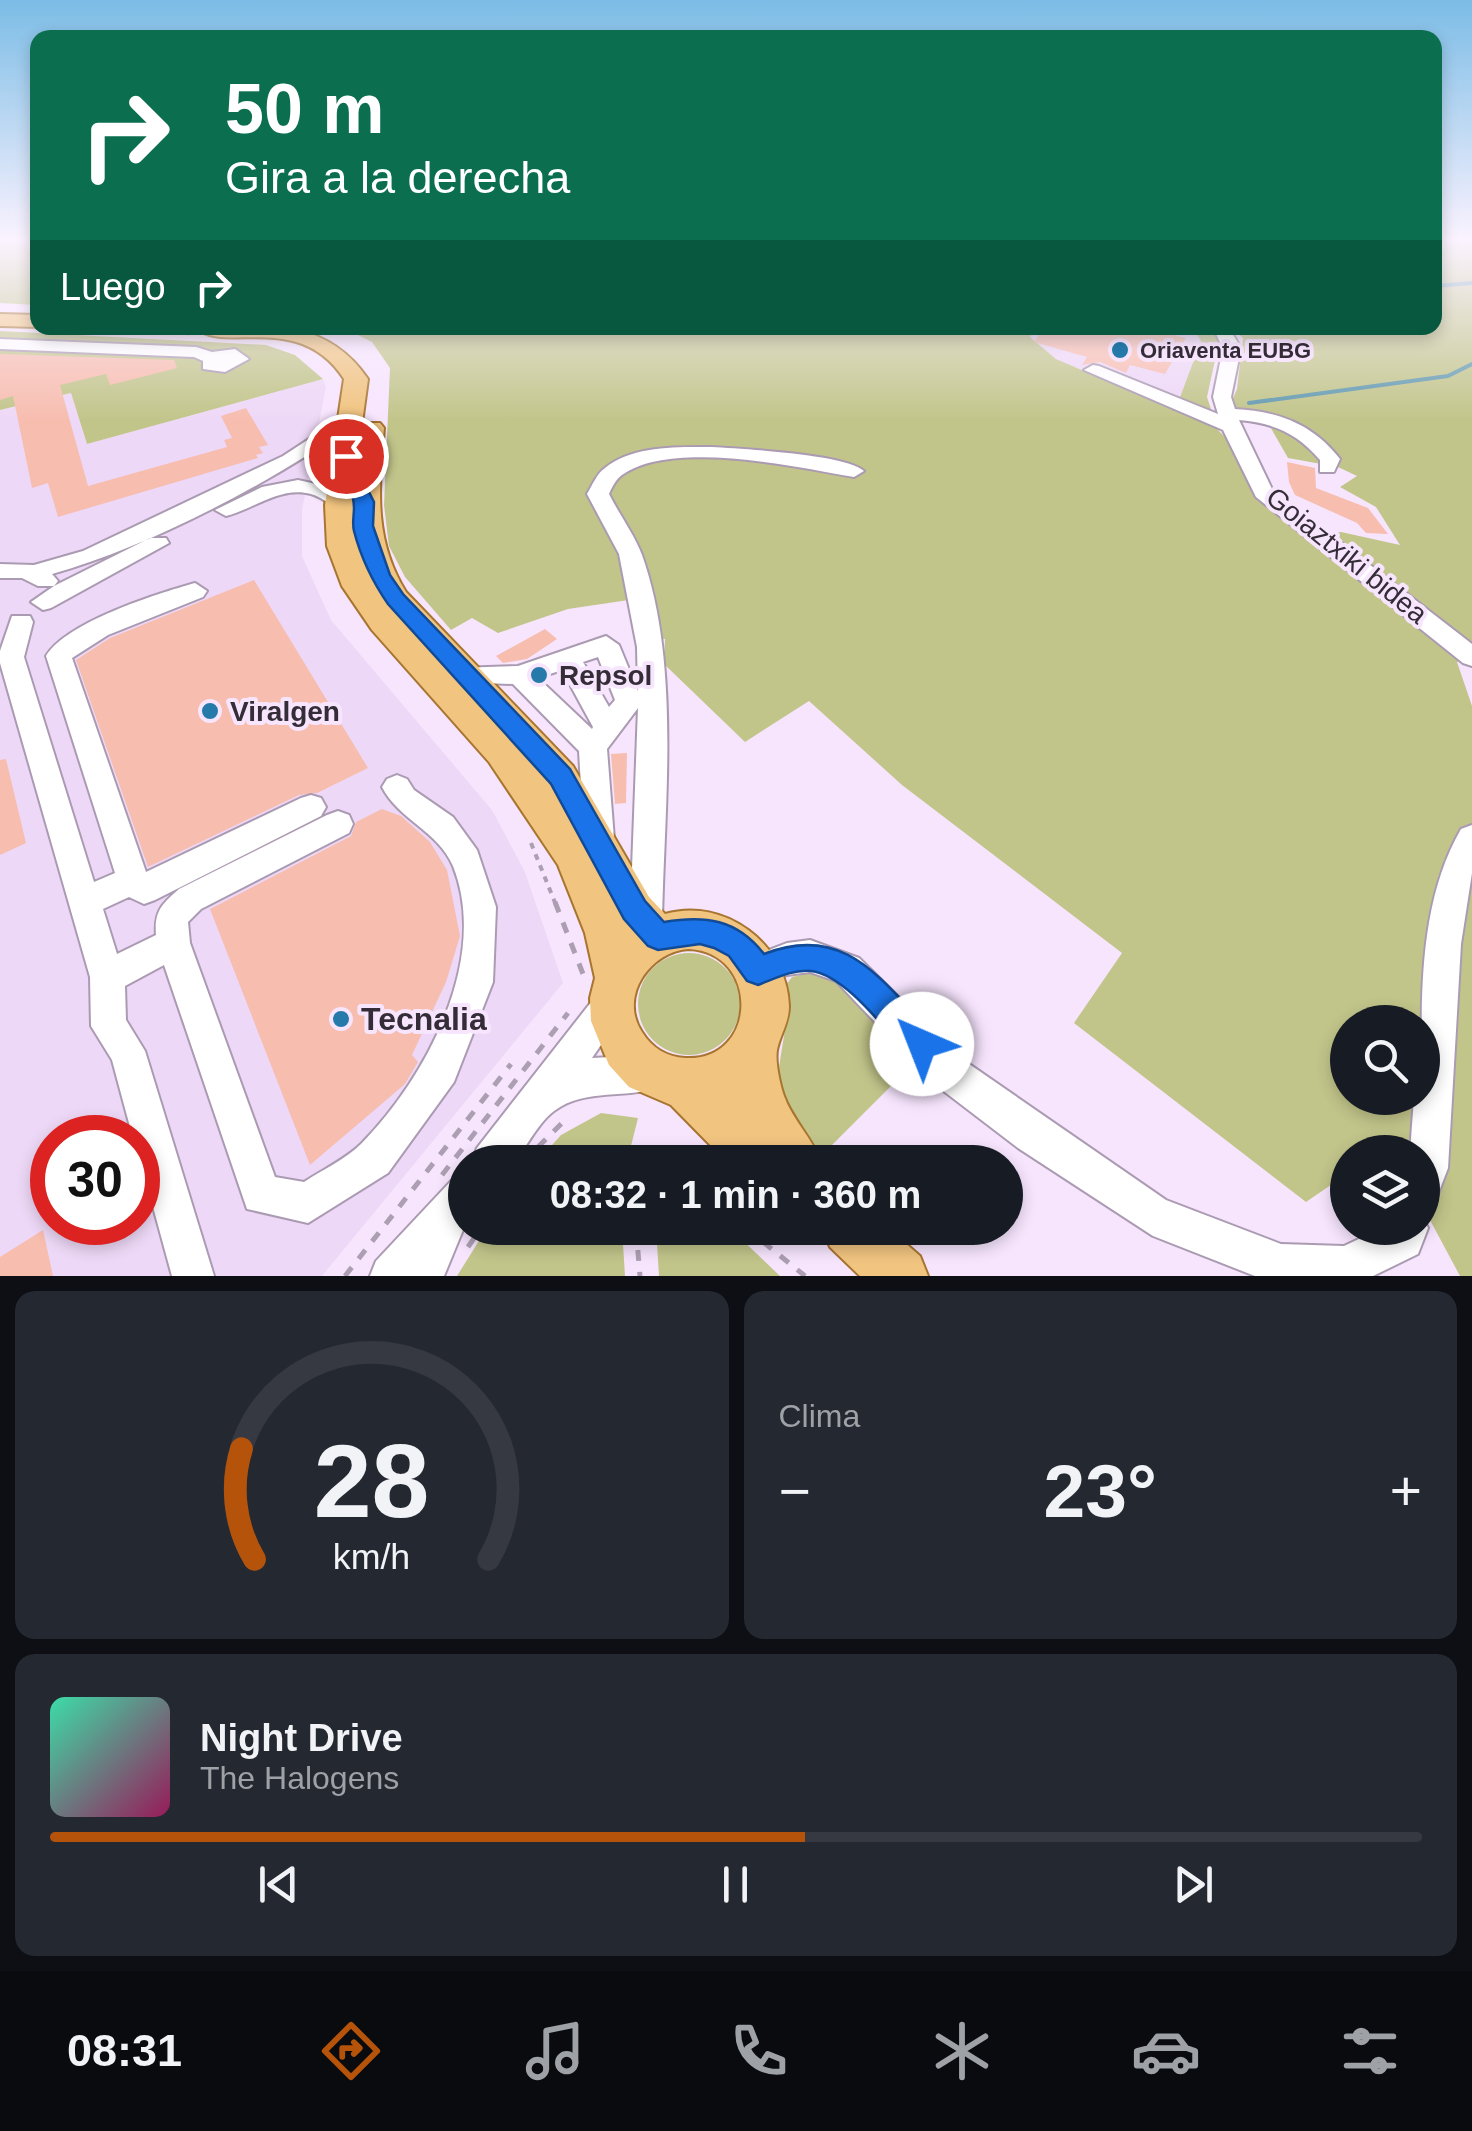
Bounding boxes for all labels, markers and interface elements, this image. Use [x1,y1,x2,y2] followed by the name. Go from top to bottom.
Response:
[60,70,190,200] icon: right
[225,70,385,148] text: 50 m
[225,152,570,203] text: Gira a la derecha
[186,260,241,315] icon: right
[60,266,166,308] text: Luego
[1140,338,1311,363] place label: Oriaventa EUBG
[1109,339,1131,361] marker: Oriaventa EUBG
[304,414,389,499] pin
[319,429,374,484] icon: arrive
[1260,481,1434,630] street label: Goiaztxiki bidea
[559,660,652,691] place label: Repsol
[528,664,550,686] marker: Repsol
[230,696,340,727] place label: Viralgen
[199,700,221,722] marker: Viralgen
[870,992,974,1096] position arrow
[361,1001,487,1037] place label: Tecnalia
[1330,1005,1440,1245] map controls
[1330,1005,1440,1115] button: search
[330,1008,352,1030] marker: Tecnalia
[30,1115,160,1245] speed limit sign: 30
[1330,1135,1440,1245] button: layers
[550,1174,921,1216] text: 08:32 · 1 min · 360 m
[779,1398,860,1434] text: Clima
[314,1423,430,1539] text: 28
[1044,1449,1157,1533] text: 23°
[779,1460,811,1522] text: −
[1390,1460,1422,1522] text: +
[333,1537,410,1577] text: km/h
[200,1717,403,1759] text: Night Drive
[200,1760,399,1796] text: The Halogens
[251,1857,306,1912] icon: previous
[708,1857,763,1912] icon: pause
[1166,1857,1221,1912] icon: next
[316,2016,386,2086] icon: directions
[520,2016,590,2086] icon: music
[724,2016,794,2086] icon: phone
[927,2016,997,2086] icon: climate
[1131,2016,1201,2086] icon: car
[1335,2016,1405,2086] icon: filters
[67,2025,182,2076] text: 08:31

